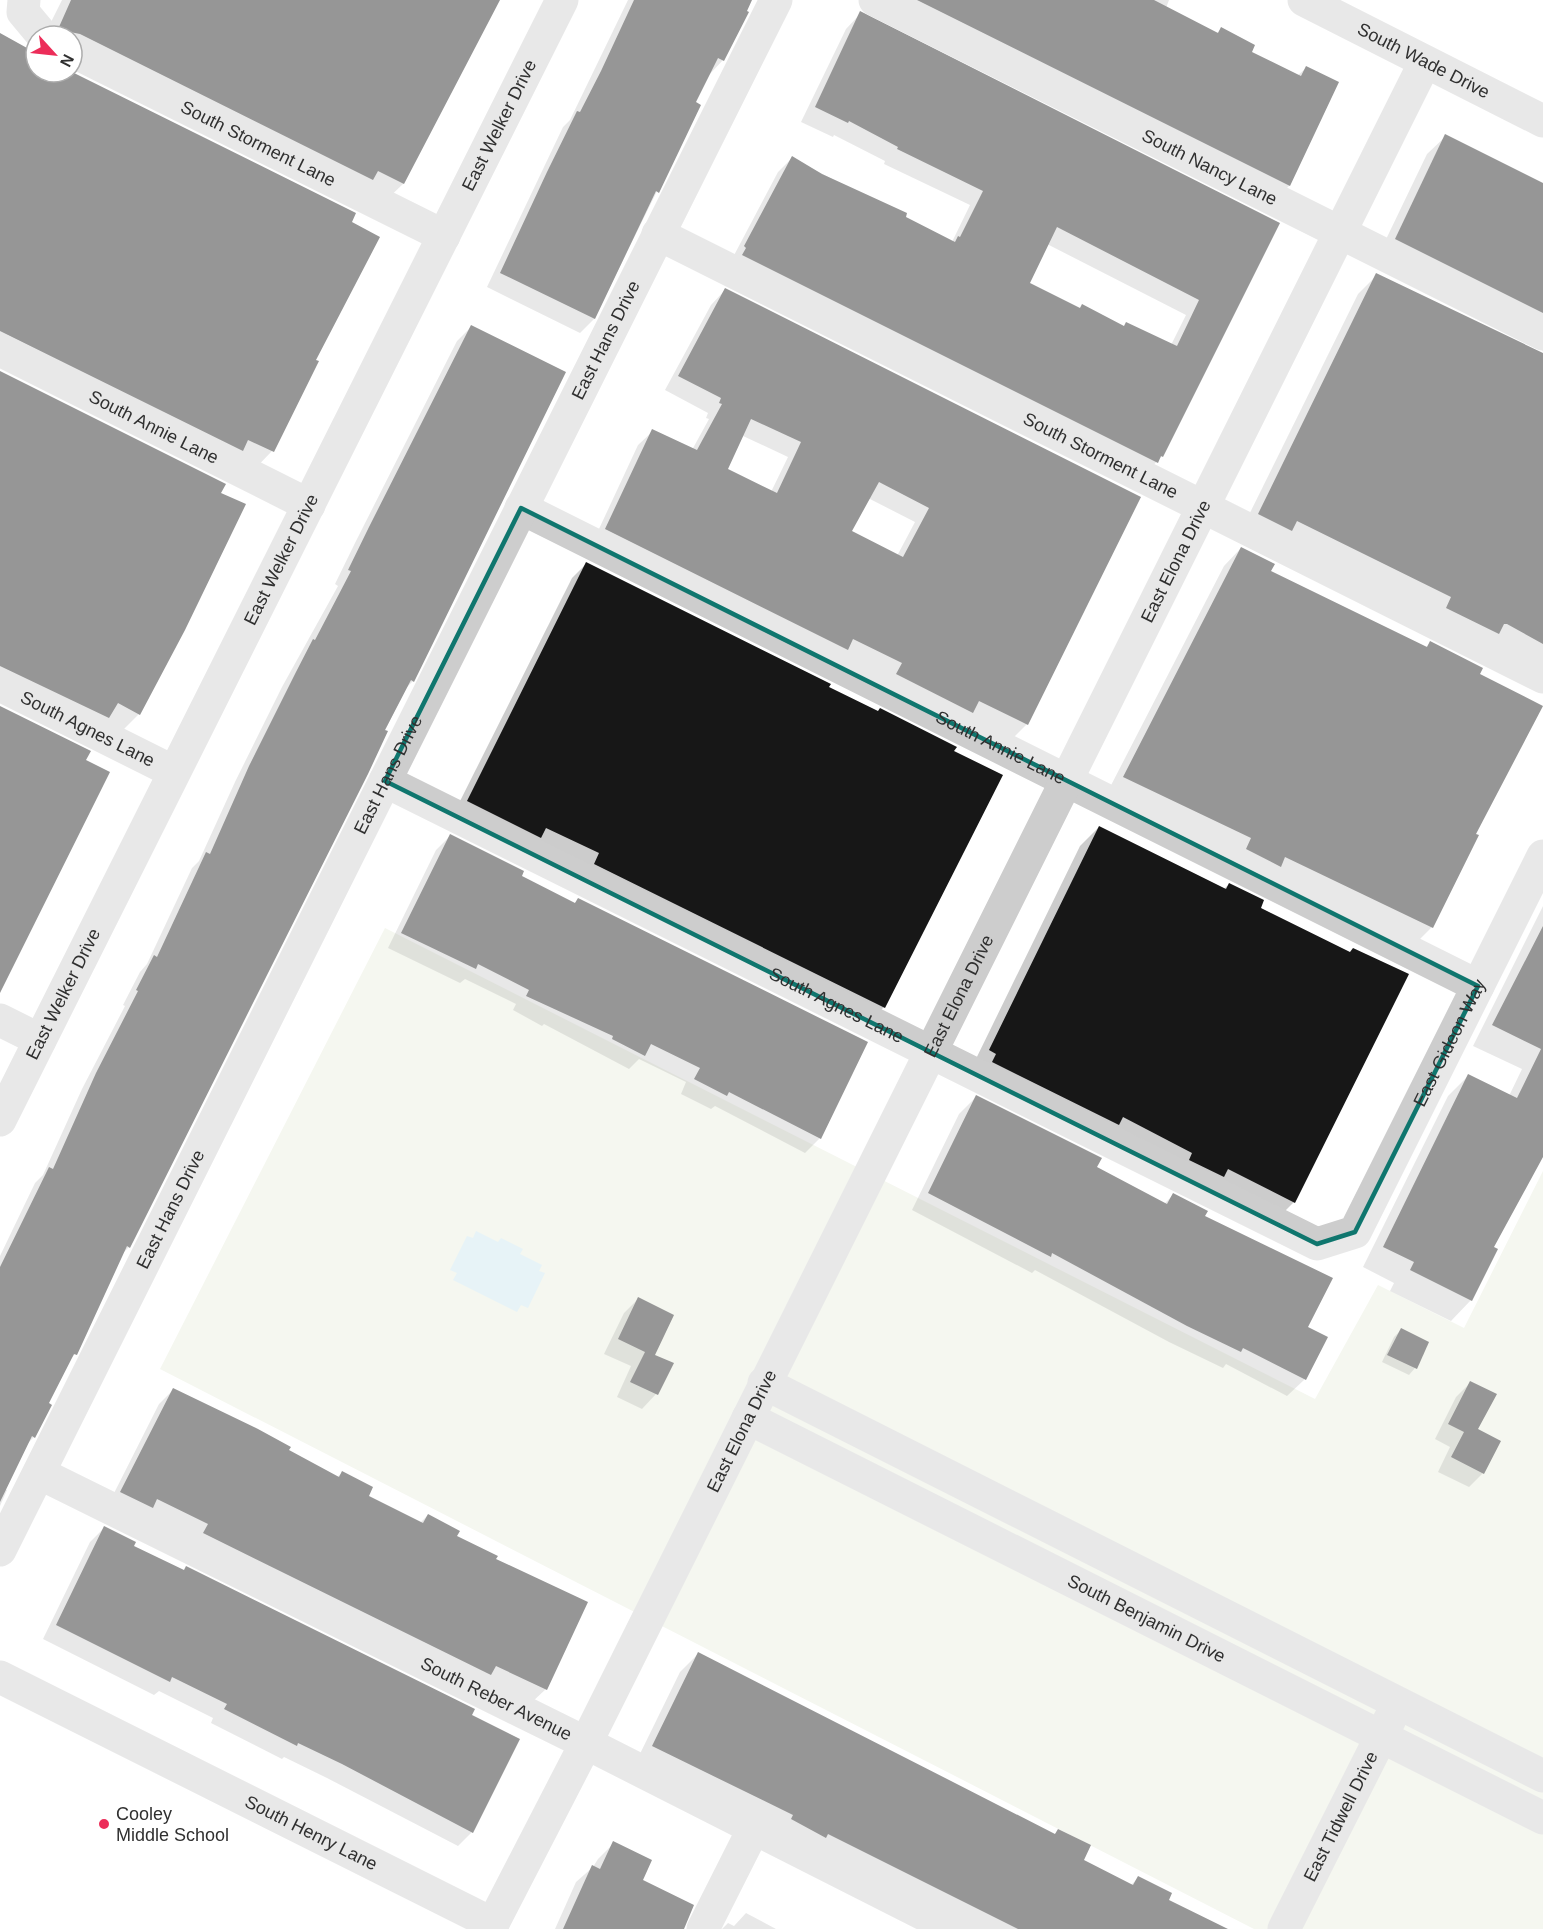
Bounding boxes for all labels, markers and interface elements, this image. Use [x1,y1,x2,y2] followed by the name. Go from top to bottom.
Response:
[1354,19,1493,102] street label: South Wade Drive
[24,24,84,84] north arrow
[57,52,77,70] text: N
[458,56,540,194] street label: East Welker Drive
[178,97,339,190] street label: South Storment Lane
[1139,125,1280,209] street label: South Nancy Lane
[568,277,644,403] street label: East Hans Drive
[86,386,222,468] street label: South Annie Lane
[1020,409,1181,503] street label: South Storment Lane
[240,491,322,628] street label: East Welker Drive
[1137,497,1215,626] street label: East Elona Drive
[17,687,158,771] street label: South Agnes Lane
[932,707,1069,788] street label: South Annie Lane
[350,712,426,837] street label: East Hans Drive
[22,925,104,1063] street label: East Welker Drive
[920,932,998,1061] street label: East Elona Drive
[766,964,907,1047] street label: South Agnes Lane
[1409,976,1490,1110] street label: East Gideon Way
[132,1147,209,1272] street label: East Hans Drive
[703,1367,781,1495] street label: East Elona Drive
[1064,1570,1229,1667] street label: South Benjamin Drive
[418,1653,575,1744] street label: South Reber Avenue
[1300,1748,1382,1885] street label: East Tidwell Drive
[242,1791,381,1874] street label: South Henry Lane
[116,1804,229,1845] place label: Cooley Middle School
[97,1817,111,1831] marker: Cooley Middle School

